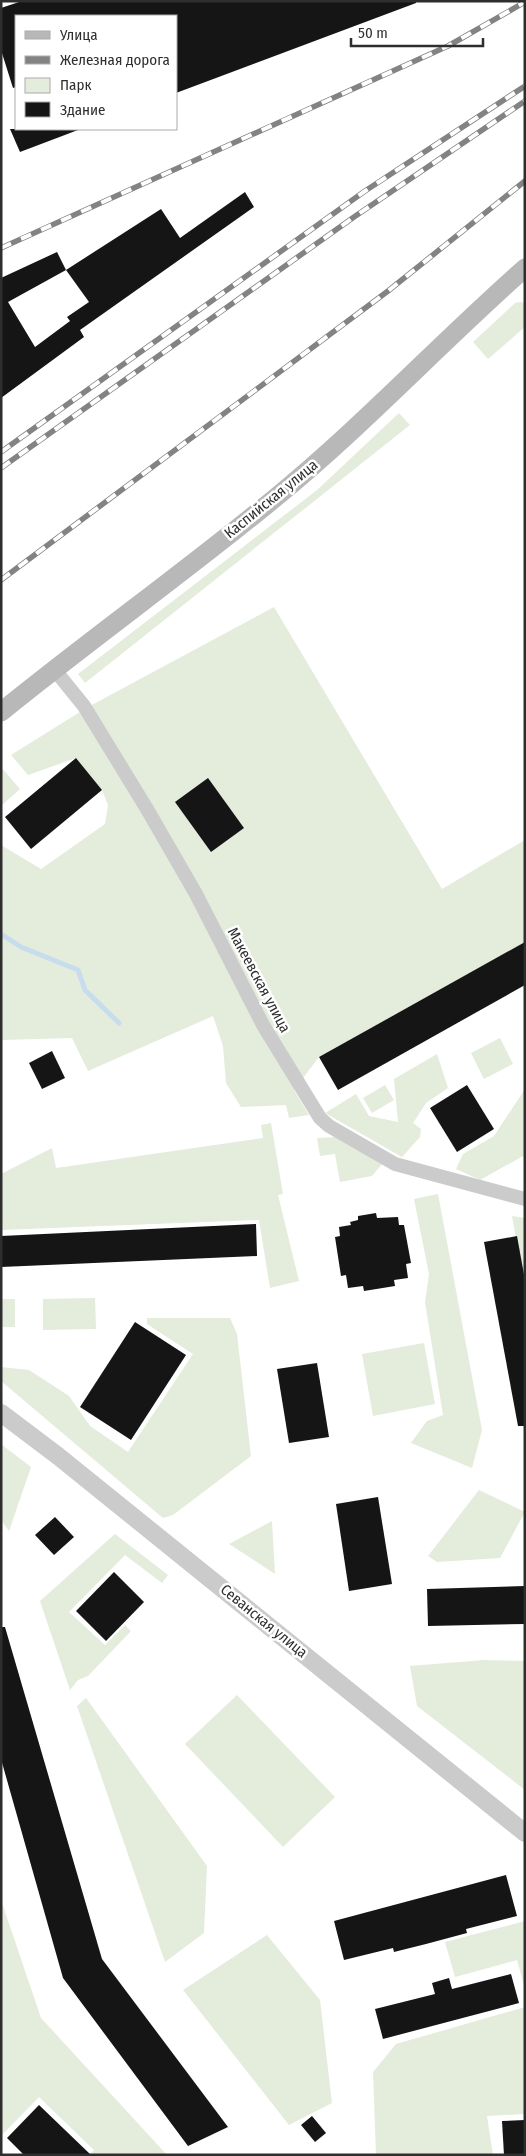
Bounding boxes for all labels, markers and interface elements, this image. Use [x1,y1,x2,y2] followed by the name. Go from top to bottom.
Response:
[15,15,178,130] legend
[351,15,484,47] scale bar
[358,24,388,42] text: 50 m
[59,26,98,44] text: Улица
[60,51,170,69] text: Железная дорога
[60,76,91,94] text: Парк
[60,101,106,119] text: Здание
[221,456,321,542] street label: Каспийская улица
[224,924,294,1036] street label: Макеевская улица
[217,1580,311,1662] street label: Севанская улица

